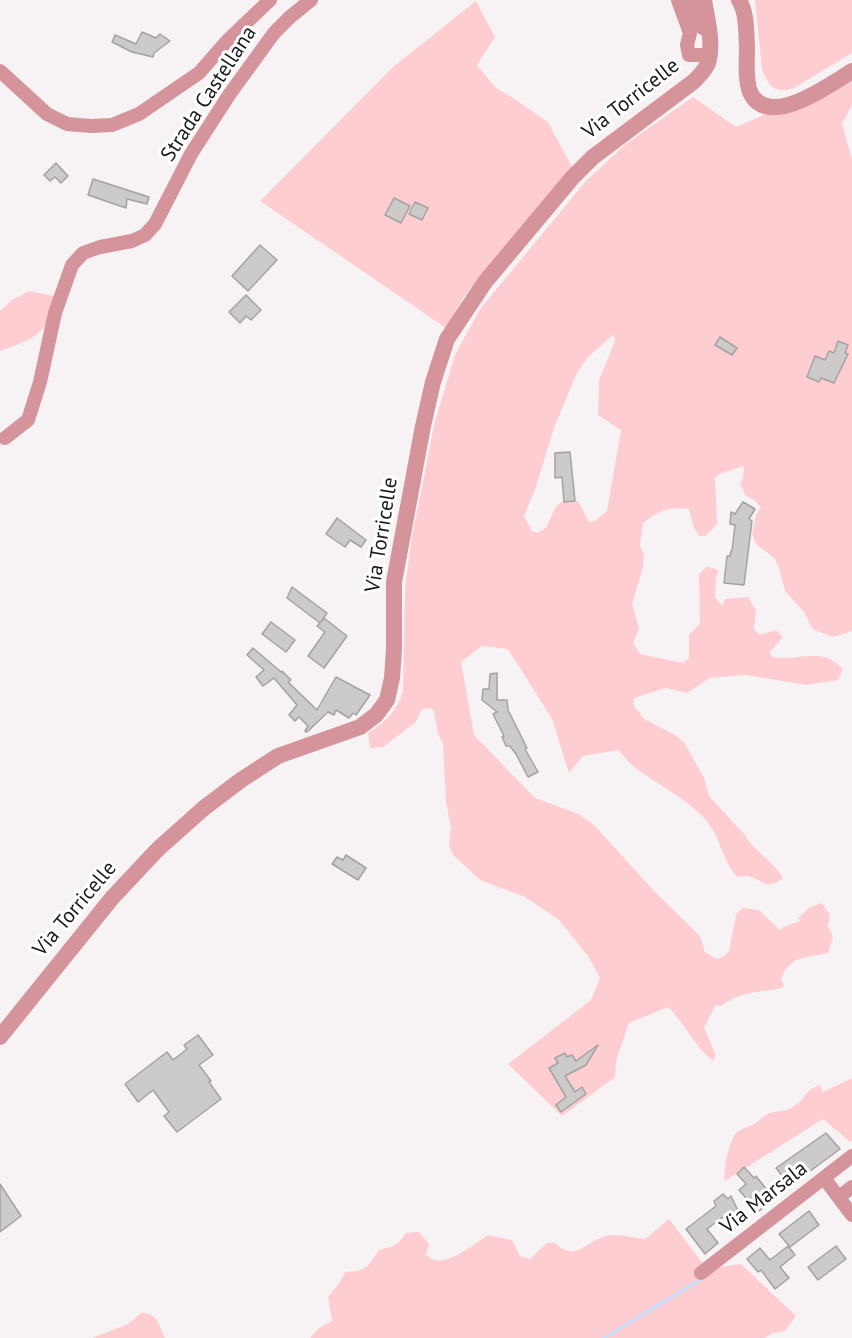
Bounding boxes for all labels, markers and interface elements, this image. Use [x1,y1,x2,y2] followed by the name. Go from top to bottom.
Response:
[156,22,262,166] street label: Strada Castellana
[577,53,685,145] street label: Via Torricelle
[360,476,404,594] street label: Via Torricelle
[28,856,122,962] street label: Via Torricelle
[715,1156,813,1240] street label: Via Marsala

